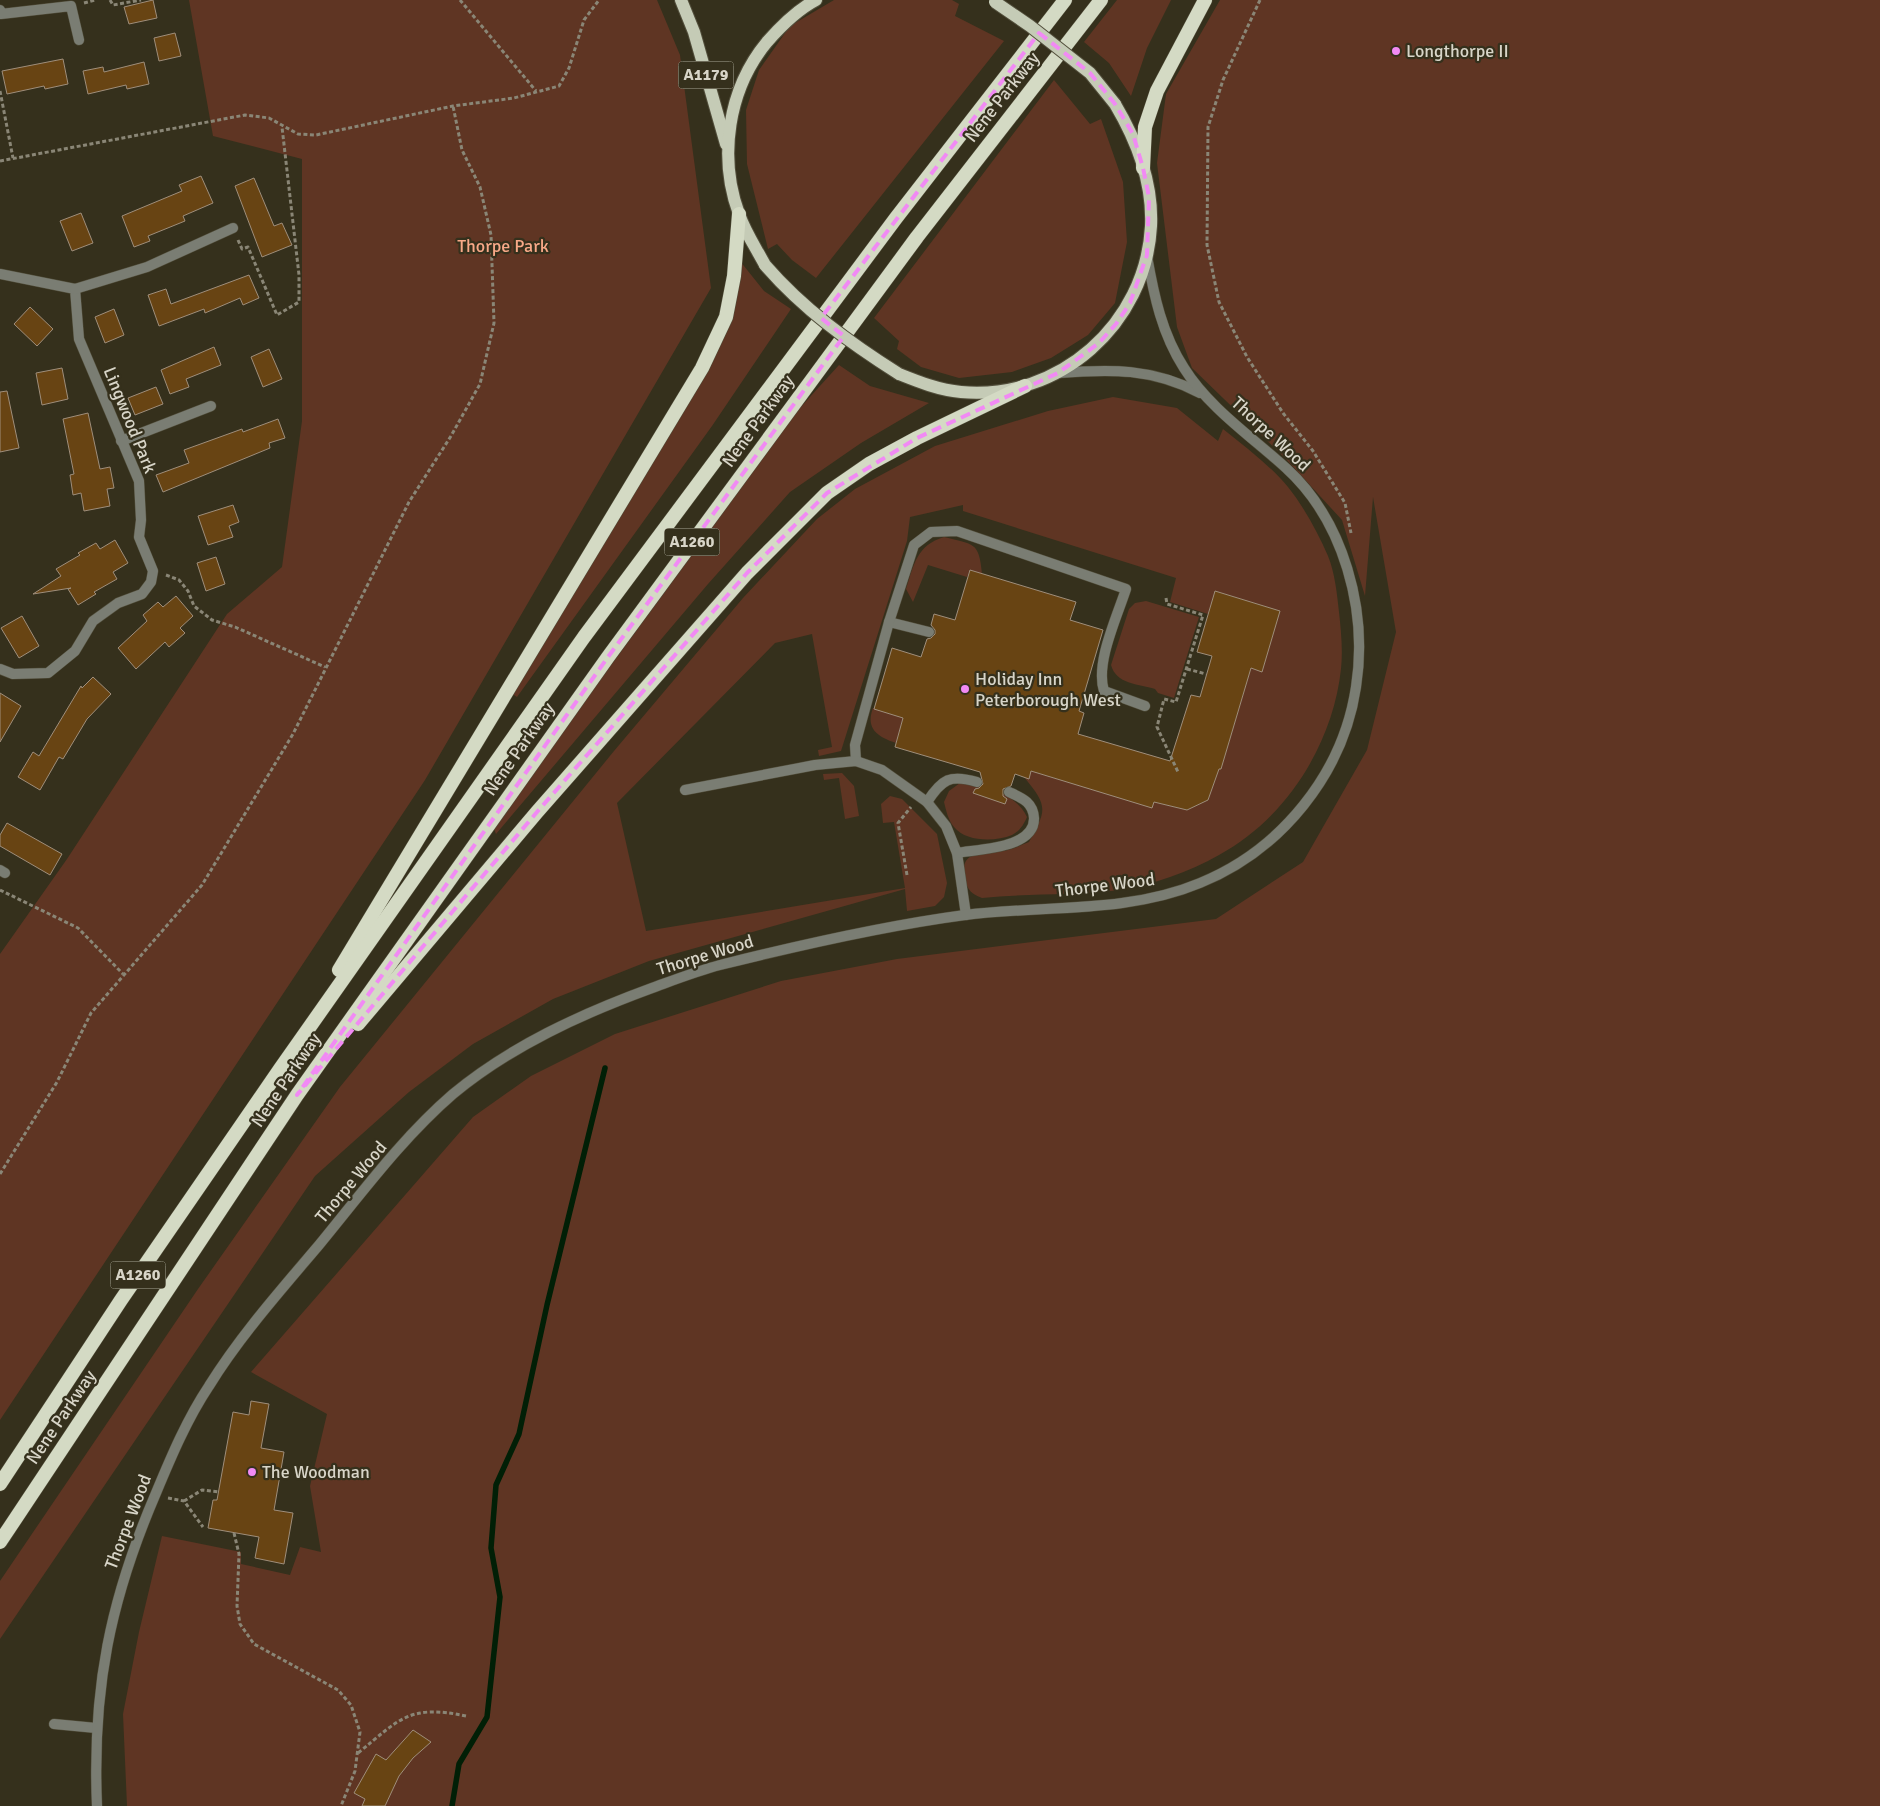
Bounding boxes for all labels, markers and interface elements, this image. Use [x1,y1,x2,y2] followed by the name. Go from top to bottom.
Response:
[1406,40,1509,62] place label: Longthorpe II
[1390,45,1402,57] marker: Longthorpe II
[960,47,1045,147] street label: Nene Parkway
[678,62,734,88] road number: A1179
[457,235,549,257] park label: Thorpe Park
[99,364,161,476] street label: Lingwood Park
[717,370,799,471] street label: Nene Parkway
[1227,392,1315,476] street label: Thorpe Wood
[664,528,720,556] road number: A1260
[975,668,1121,711] place label: Holiday Inn Peterborough West
[959,683,971,695] marker: Holiday Inn Peterborough West
[479,698,560,800] street label: Nene Parkway
[1054,868,1156,902] street label: Thorpe Wood
[654,930,756,980] street label: Thorpe Wood
[246,1028,326,1131] street label: Nene Parkway
[310,1137,392,1227] street label: Thorpe Wood
[110,1262,166,1288] road number: A1260
[21,1365,101,1468] street label: Nene Parkway
[262,1461,370,1483] place label: The Woodman
[246,1466,258,1478] marker: The Woodman
[100,1471,156,1573] street label: Thorpe Wood

